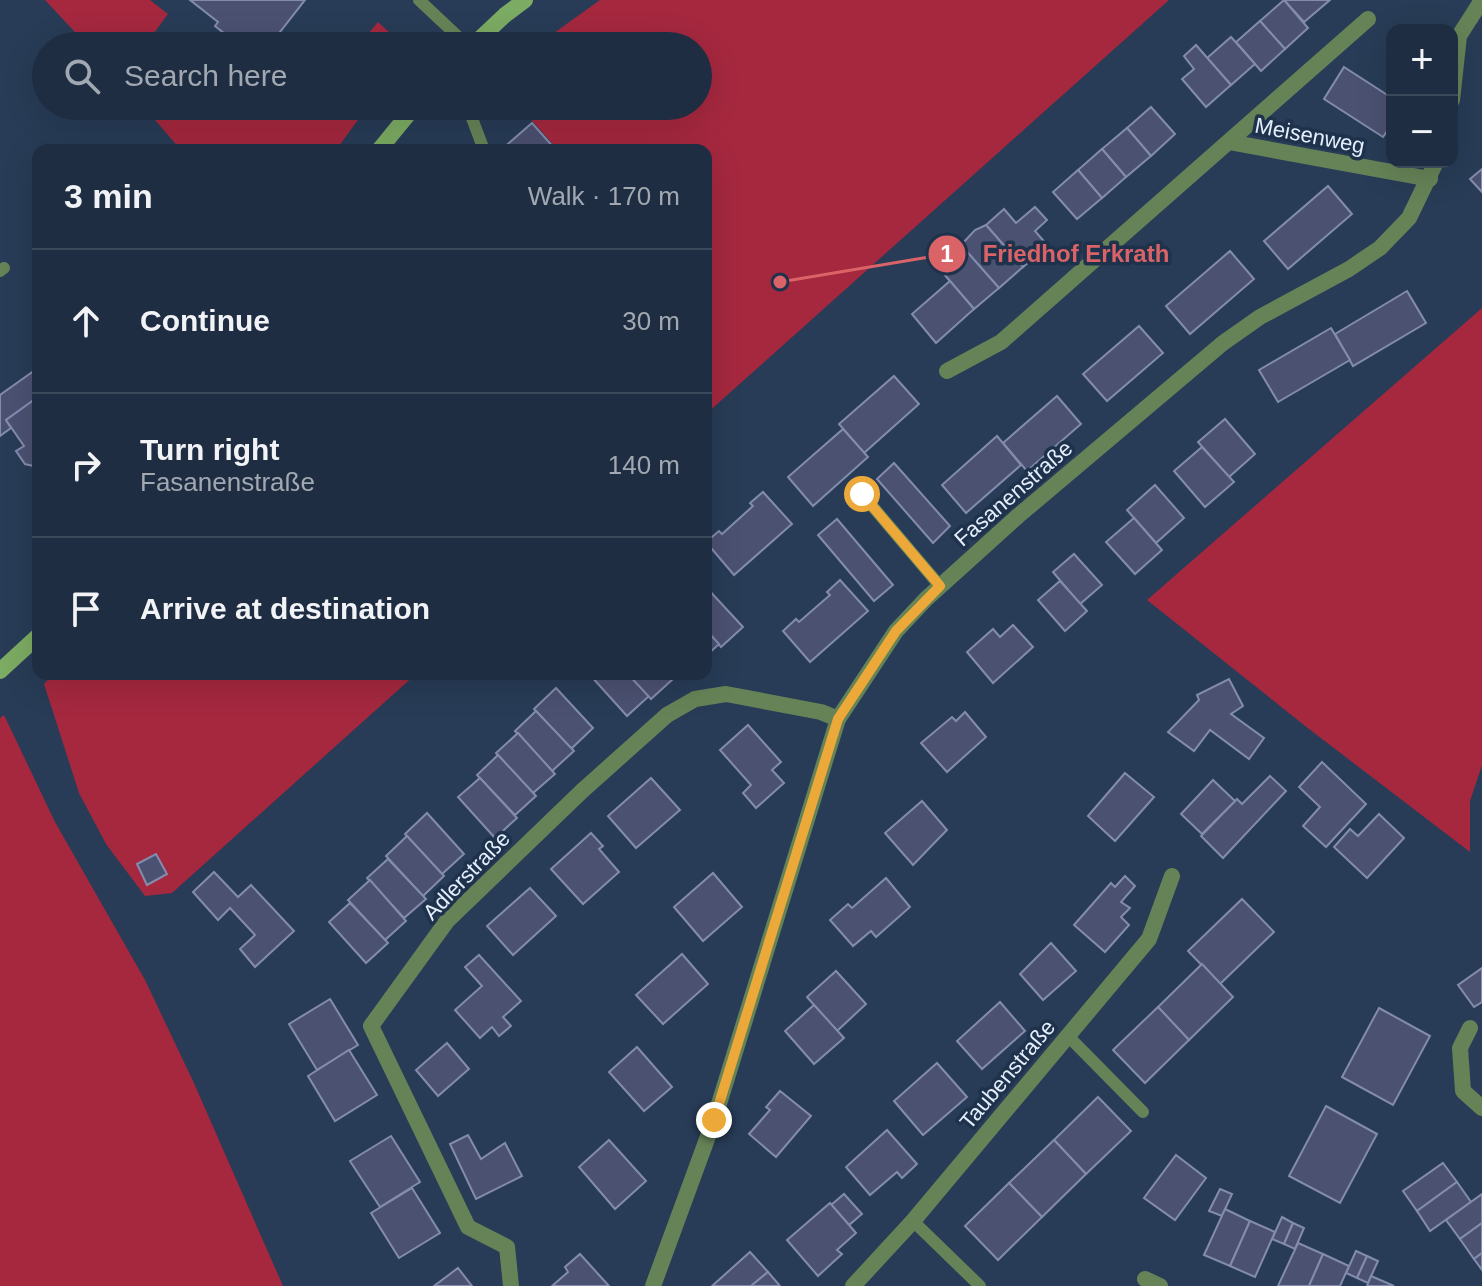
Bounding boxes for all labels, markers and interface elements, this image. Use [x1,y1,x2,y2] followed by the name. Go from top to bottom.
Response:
[1386,24,1458,168] map controls
[1386,24,1458,96] button: +
[32,32,712,120] search box
[60,54,104,98] icon: search
[124,59,287,92] text: Search here
[1386,96,1458,168] button: −
[1253,113,1367,158] street label: Meisenweg
[64,177,153,215] text: 3 min
[528,181,680,211] text: Walk · 170 m
[927,230,1185,278] callout: Friedhof Erkrath
[940,240,954,267] text: 1
[983,240,1169,267] text: Friedhof Erkrath
[64,299,108,343] icon: ahead
[140,304,270,337] text: Continue
[622,306,680,336] text: 30 m
[140,433,279,466] text: Turn right
[949,435,1077,551] street label: Fasanenstraße
[64,443,108,487] icon: right
[608,450,680,480] text: 140 m
[140,467,315,497] text: Fasanenstraße
[844,476,880,512] route start
[64,587,108,631] icon: arrive
[140,592,430,625] text: Arrive at destination
[418,826,515,925] street label: Adlerstraße
[955,1015,1060,1134] street label: Taubenstraße
[696,1102,732,1138] route end

